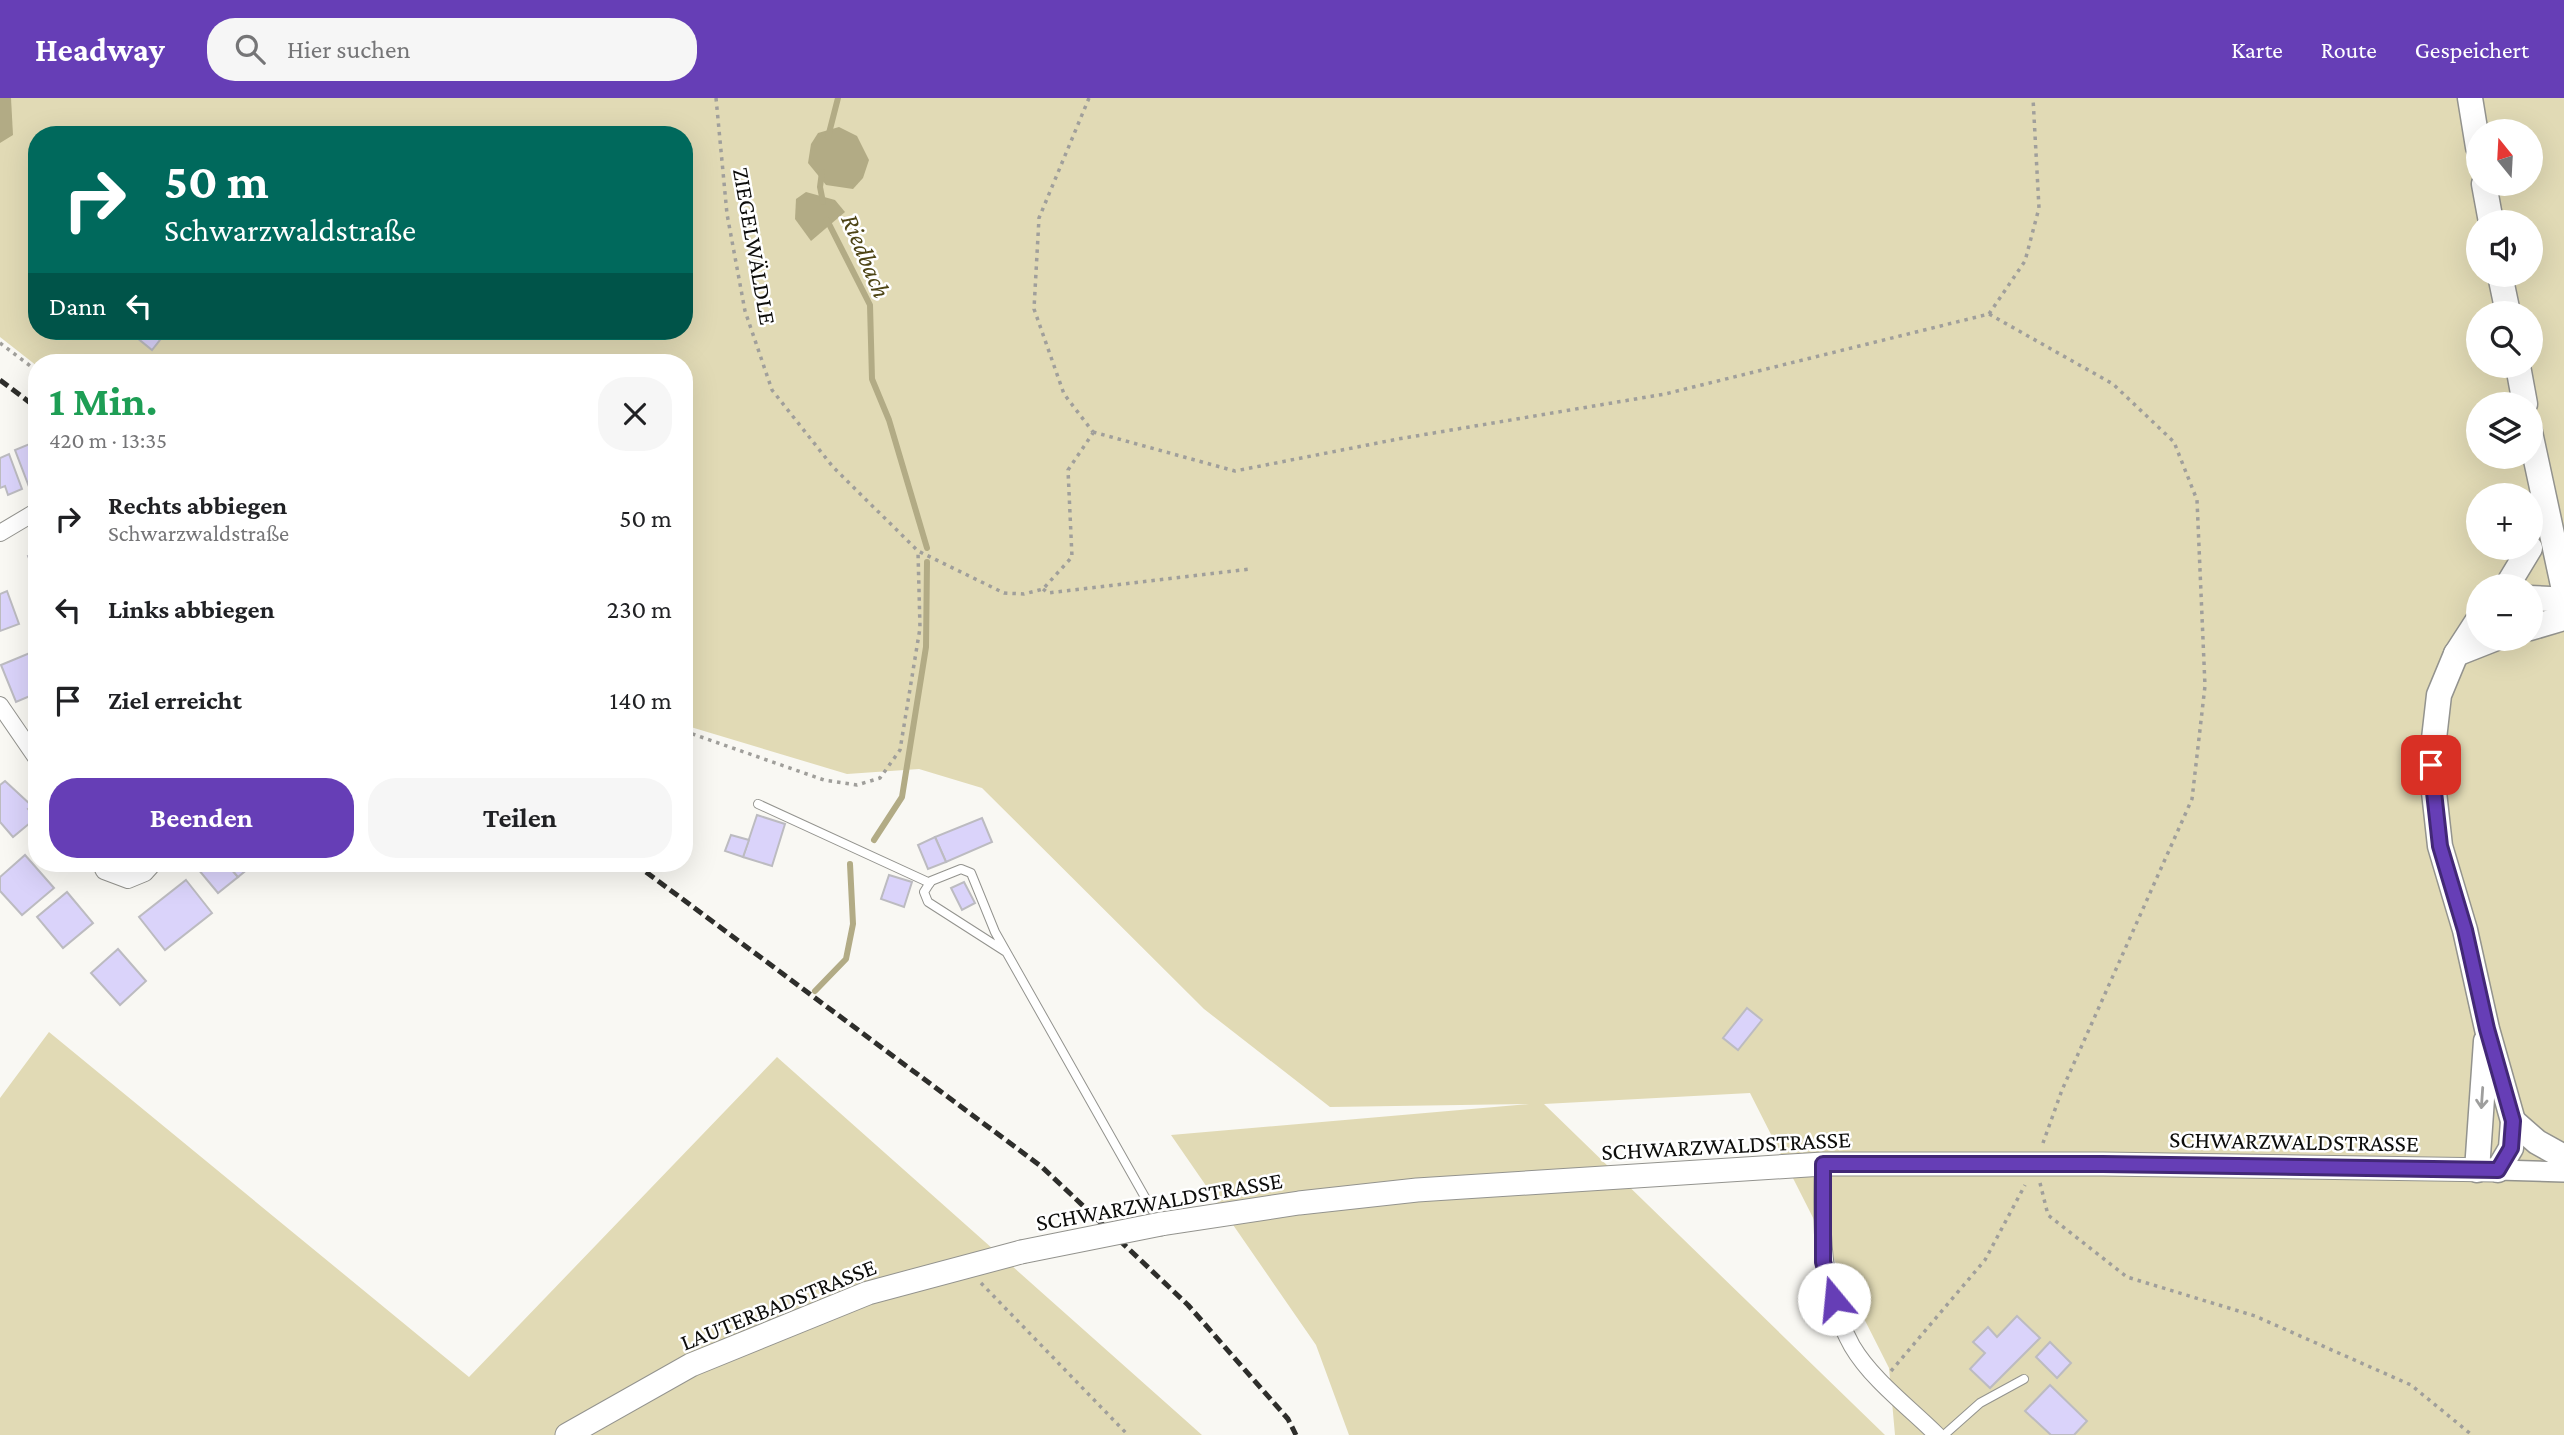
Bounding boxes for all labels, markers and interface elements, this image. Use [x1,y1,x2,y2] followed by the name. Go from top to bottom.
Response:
[207,18,697,81] search box
[231,30,269,68] icon: search
[35,31,165,68] text: Headway
[287,35,410,64] text: Hier suchen
[2231,36,2283,63] text: Karte
[2321,36,2377,63] text: Route
[2415,36,2529,63] text: Gespeichert
[2466,119,2543,196] north arrow
[2466,119,2543,651] map controls
[49,154,140,245] icon: right
[164,154,269,209] text: 50 m
[728,165,782,327] street label: ZIEGELWÄLDLE
[835,210,897,302] water label: Riedbach
[2466,210,2543,287] button: sound
[164,212,416,248] text: Schwarzwaldstraße
[120,287,158,325] icon: left
[49,292,106,321] text: Dann
[2466,301,2543,378] button: search
[49,377,157,424] text: 1 Min.
[598,377,672,451] button: close
[2466,392,2543,469] button: layers
[49,427,167,453] text: 420 m · 13:35
[2466,483,2543,560] button: +
[108,491,287,520] text: Rechts abbiegen
[49,500,87,538] icon: right
[619,504,672,533] text: 50 m
[108,520,289,546] text: Schwarzwaldstraße
[2466,574,2543,651] button: −
[49,591,87,629] icon: left
[108,595,275,624] text: Links abbiegen
[607,595,672,624] text: 230 m
[49,682,87,720] icon: arrive
[108,686,242,715] text: Ziel erreicht
[610,686,672,715] text: 140 m
[2401,735,2461,795] pin
[2412,746,2450,784] icon: arrive
[49,778,354,858] button: Beenden
[368,778,672,858] button: Teilen
[2475,1086,2488,1108] one-way arrow
[1600,1125,1852,1165] street label: SCHWARZWALDSTRASSE
[2169,1125,2419,1157] street label: SCHWARZWALDSTRASSE
[1034,1166,1284,1236] street label: SCHWARZWALDSTRASSE
[676,1252,880,1356] street label: LAUTERBADSTRASSE
[1797,1262,1871,1336] position arrow

